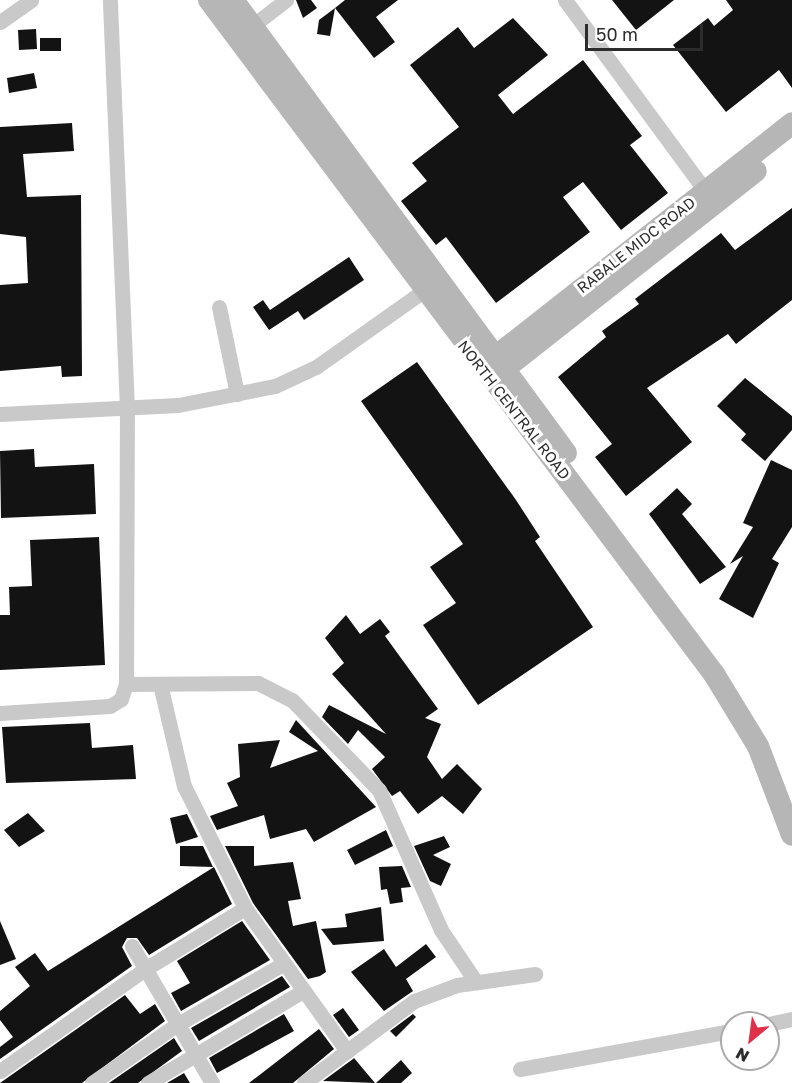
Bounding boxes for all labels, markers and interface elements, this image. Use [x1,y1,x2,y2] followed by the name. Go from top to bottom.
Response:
[588,12,706,50] scale bar
[596,23,638,45] text: 50 m
[573,193,699,297] street label: RABALE MIDC ROAD
[454,337,574,483] street label: NORTH CENTRAL ROAD
[720,1011,780,1071] north arrow
[732,1043,752,1067] text: N

